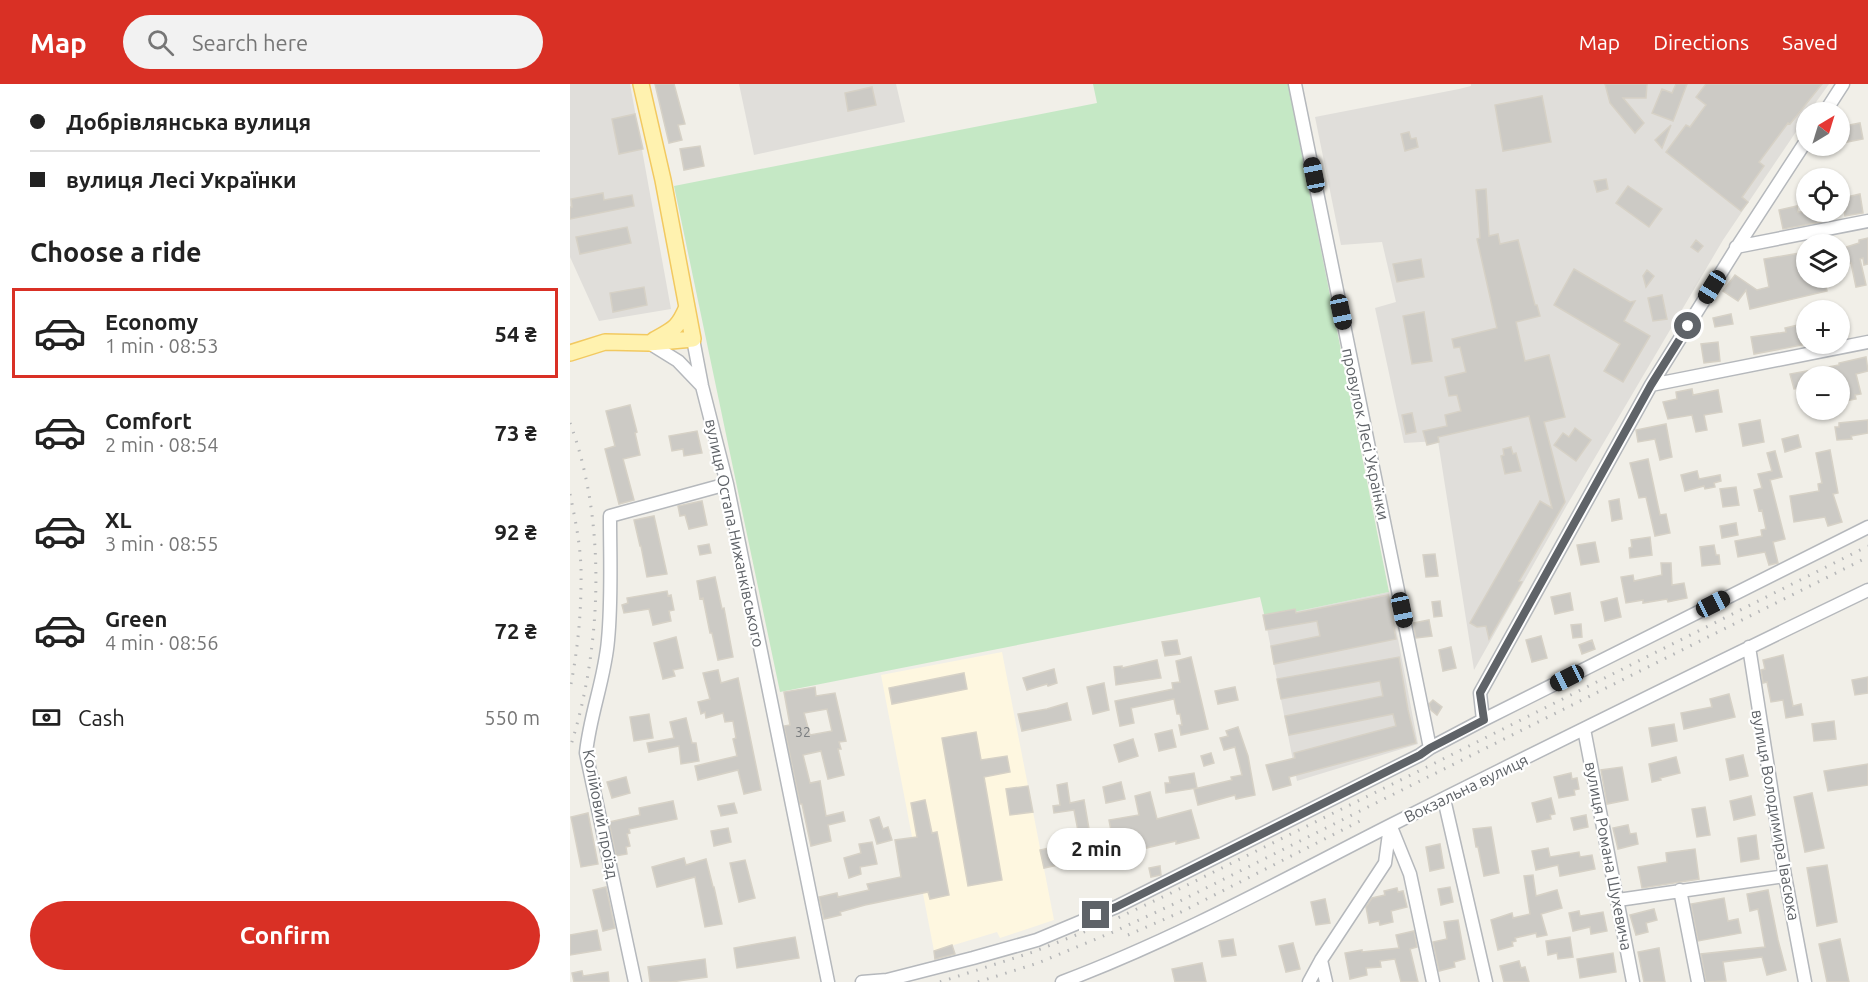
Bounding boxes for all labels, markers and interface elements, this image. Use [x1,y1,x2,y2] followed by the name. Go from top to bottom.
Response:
[123,15,543,69] search box
[144,26,177,59] icon: search
[30,27,87,58] text: Map
[192,30,308,55] text: Search here
[1579,30,1620,54] text: Map
[1653,30,1749,54] text: Directions
[1782,30,1838,54] text: Saved
[1796,102,1850,156] north arrow
[1796,102,1850,420] map controls
[66,109,311,134] text: Добрівлянська вулиця
[1302,156,1326,194] car
[66,167,297,192] text: вулиця Лесі Українки
[1796,168,1850,222] button: locate
[1796,234,1850,288] button: layers
[30,237,202,267] text: Choose a ride
[1695,267,1729,307] car
[1328,293,1354,331] car
[1796,300,1850,354] button: +
[33,306,87,360] icon: car
[105,309,198,334] text: Economy
[1674,312,1701,339] route start
[495,321,537,346] text: 54 ₴
[105,334,219,357] text: 1 min · 08:53
[1339,346,1393,522] street label: провулок Лесі Українки
[1796,366,1850,420] button: −
[33,405,87,459] icon: car
[105,408,192,433] text: Comfort
[702,417,768,649] street label: вулиця Остапа Нижанківського
[495,420,537,445] text: 73 ₴
[105,433,219,456] text: 2 min · 08:54
[33,504,87,558] icon: car
[105,507,132,532] text: XL
[495,519,537,544] text: 92 ₴
[105,532,219,555] text: 3 min · 08:55
[1693,588,1733,620] car
[1389,591,1415,629] car
[33,603,87,657] icon: car
[105,606,167,631] text: Green
[495,618,537,643] text: 72 ₴
[105,631,219,654] text: 4 min · 08:56
[1547,662,1587,694] car
[30,701,63,734] icon: cash
[78,705,125,730] text: Cash
[484,706,540,729] text: 550 m
[1749,708,1803,922] street label: вулиця Володимира Івасюка
[795,724,811,740] house number: 32
[580,748,622,880] street label: Колійовий проїзд
[1401,750,1531,826] street label: Вокзальна вулиця
[1582,760,1636,952] street label: вулиця Романа Шухевича
[1046,828,1146,870] callout: 2 min
[1071,837,1122,860] text: 2 min
[30,901,540,970] button: Confirm
[1082,901,1109,928] route end

